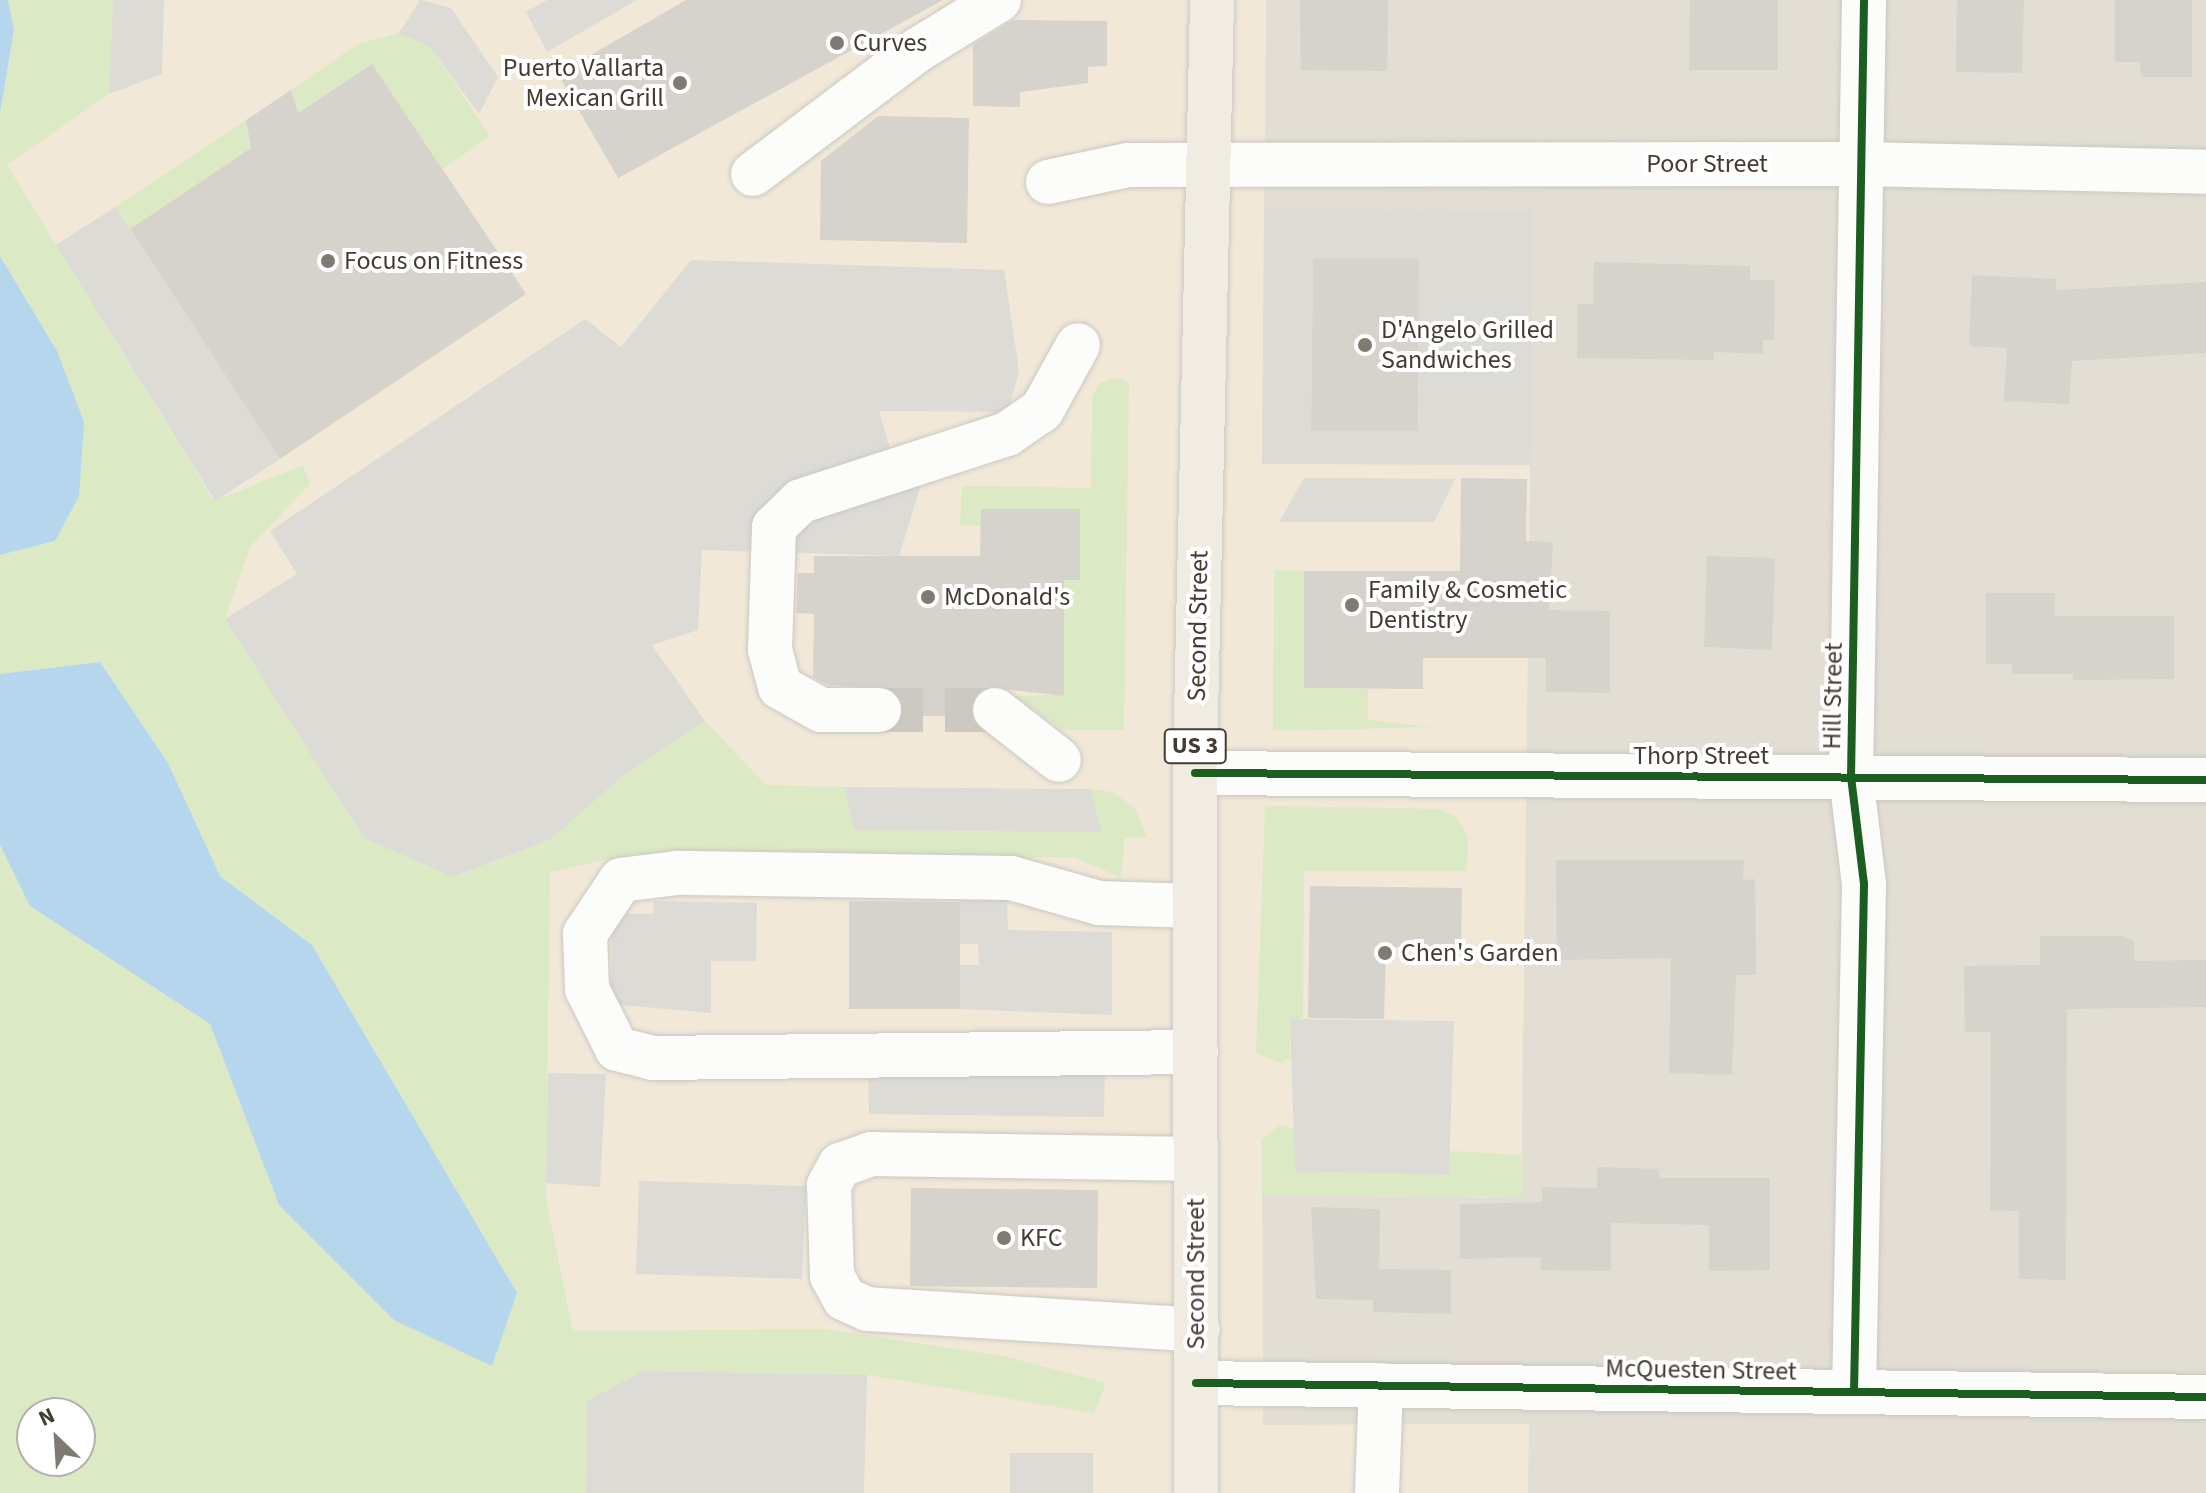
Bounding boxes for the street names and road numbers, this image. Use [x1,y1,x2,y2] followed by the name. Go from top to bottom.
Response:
[1646,148,1768,180] street label: Poor Street
[1181,550,1215,702] street label: Second Street
[1816,642,1850,750] street label: Hill Street
[1163,726,1227,766] road number: US 3
[1633,740,1769,772] street label: Thorp Street
[1180,1198,1212,1350] street label: Second Street
[1605,1353,1797,1387] street label: McQuesten Street

